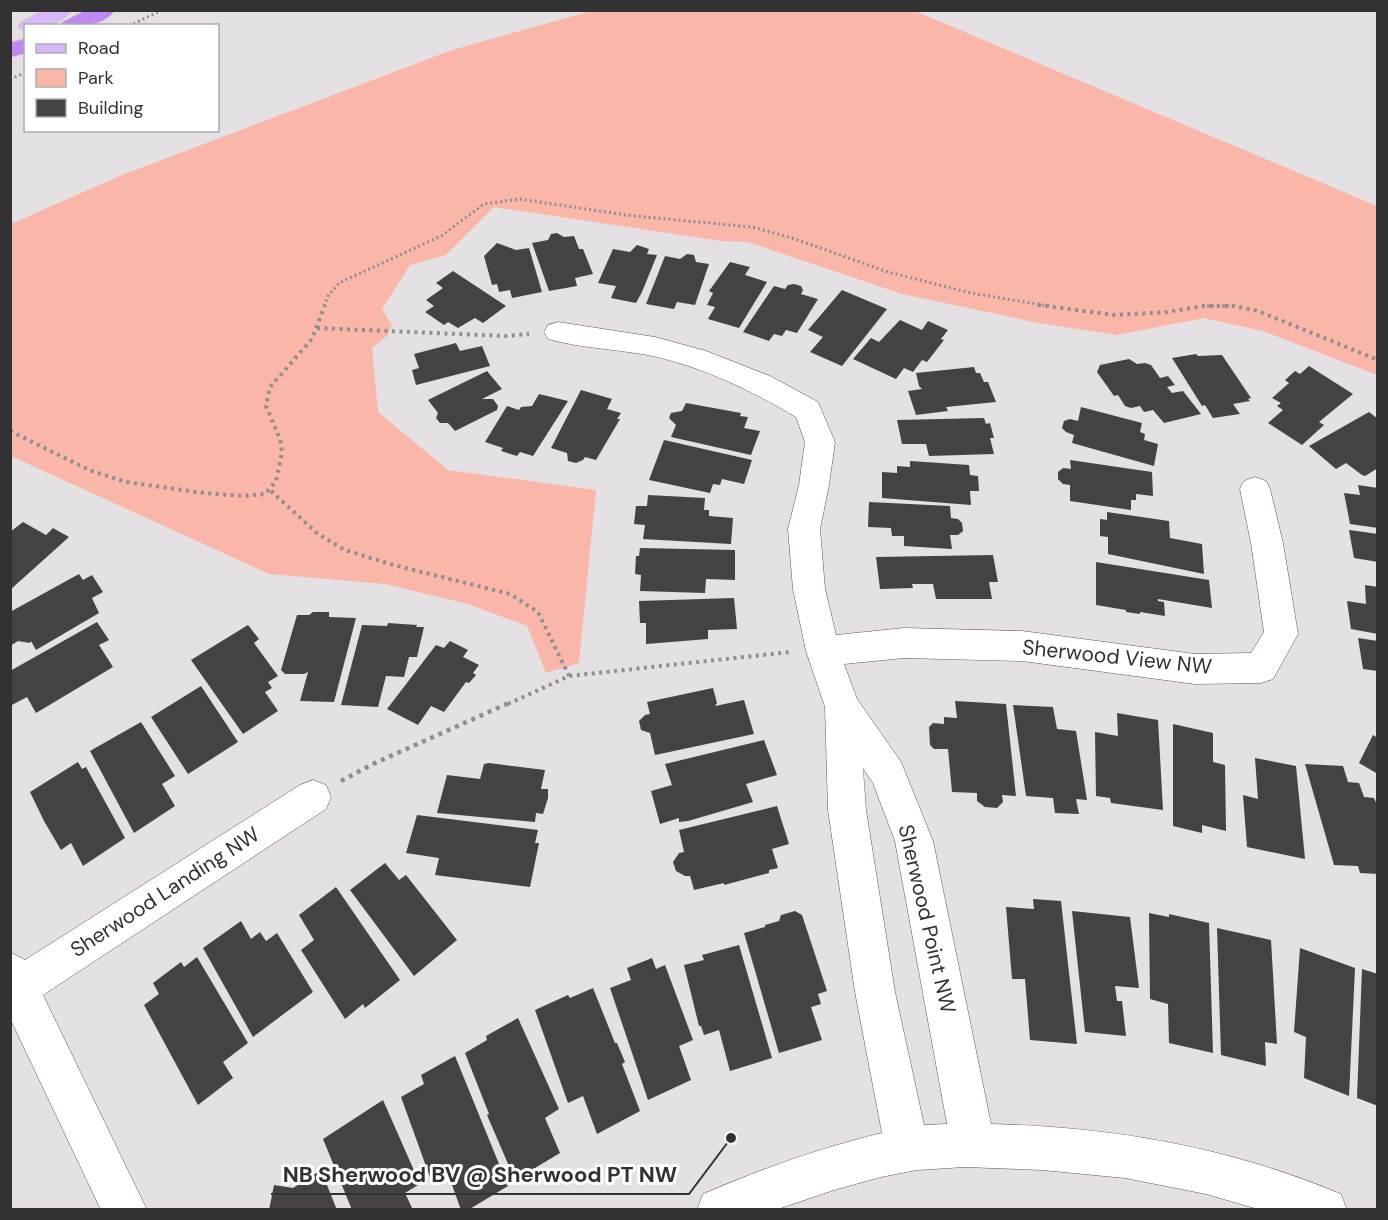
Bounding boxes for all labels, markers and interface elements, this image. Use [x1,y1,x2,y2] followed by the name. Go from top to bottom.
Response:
[24,24,219,132] legend
[78,36,120,60] text: Road
[78,66,114,90] text: Park
[78,96,143,120] text: Building
[1021,633,1213,681] street label: Sherwood View NW
[65,820,265,964] street label: Sherwood Landing NW
[892,822,962,1016] street label: Sherwood Point NW
[271,1154,689,1194] callout: NB Sherwood BV @ Sherwood PT NW
[283,1160,677,1189] text: NB Sherwood BV @ Sherwood PT NW

